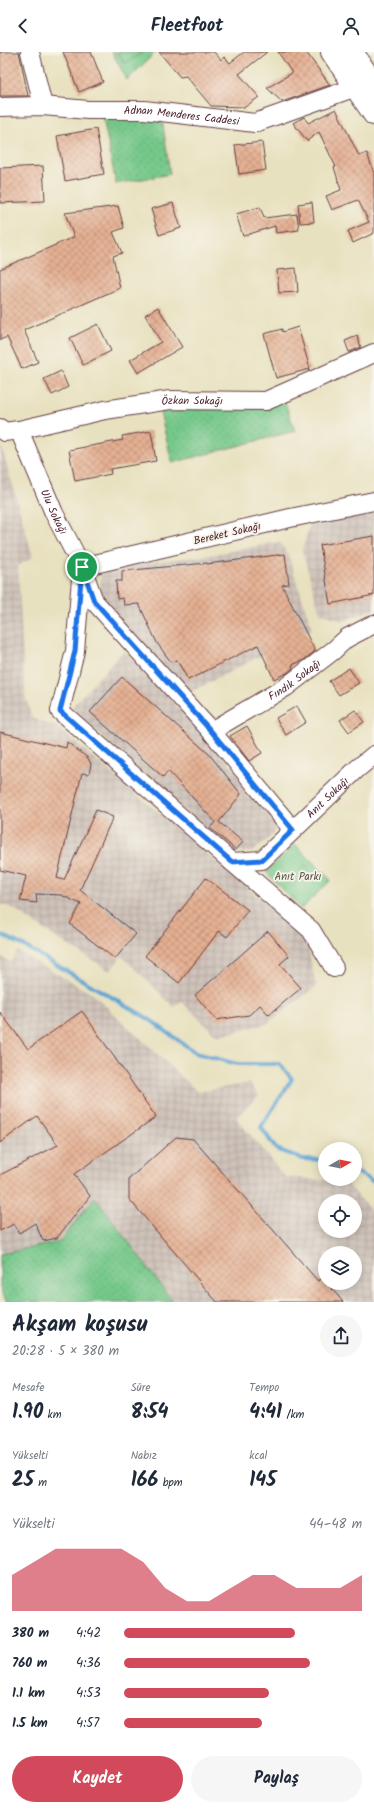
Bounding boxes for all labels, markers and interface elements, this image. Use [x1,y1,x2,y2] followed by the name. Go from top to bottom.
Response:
[151,12,223,41] text: Fleetfoot
[12,15,34,37] icon: back
[340,15,362,37] icon: person
[124,102,241,131] street label: Adnan Menderes Caddesi
[160,392,223,411] street label: Özkan Sokağı
[35,487,72,538] street label: Ulu Sokağı
[192,517,263,550] street label: Bereket Sokağı
[65,550,99,584] pin
[71,556,93,578] icon: arrive
[265,655,325,706] street label: Fındık Sokağı
[303,773,354,823] street label: Anıt Sokağı
[275,868,322,886] park label: Anıt Parkı
[318,1142,362,1186] north arrow
[318,1142,362,1290] map controls
[318,1194,362,1238] button: locate
[318,1246,362,1290] button: layers
[12,1308,148,1343] text: Akşam koşusu
[320,1315,362,1357] button: share
[12,1341,119,1362] text: 20:28 · 5 × 380 m
[12,1379,45,1397] text: Mesafe
[131,1379,150,1397] text: Süre
[249,1379,279,1397] text: Tempo
[12,1397,43,1429] text: 1.90
[131,1397,168,1429] text: 8:54
[249,1397,282,1429] text: 4:41
[43,1406,62,1424] text: km
[282,1406,304,1424] text: /km
[12,1447,48,1465] text: Yükselti
[131,1447,157,1465] text: Nabız
[249,1447,267,1465] text: kcal
[12,1465,34,1497] text: 25
[131,1465,158,1497] text: 166
[249,1465,276,1497] text: 145
[34,1474,47,1492] text: m
[158,1474,183,1492] text: bpm
[12,1514,55,1535] text: Yükselti
[309,1514,362,1535] text: 44–48 m
[12,1623,49,1644] text: 380 m
[76,1623,101,1644] text: 4:42
[12,1653,48,1674] text: 760 m
[76,1653,101,1674] text: 4:36
[12,1683,45,1704] text: 1.1 km
[76,1683,101,1704] text: 4:53
[12,1713,48,1734] text: 1.5 km
[76,1713,99,1734] text: 4:57
[12,1756,183,1802] button: Kaydet
[191,1756,362,1802] button: Paylaş

